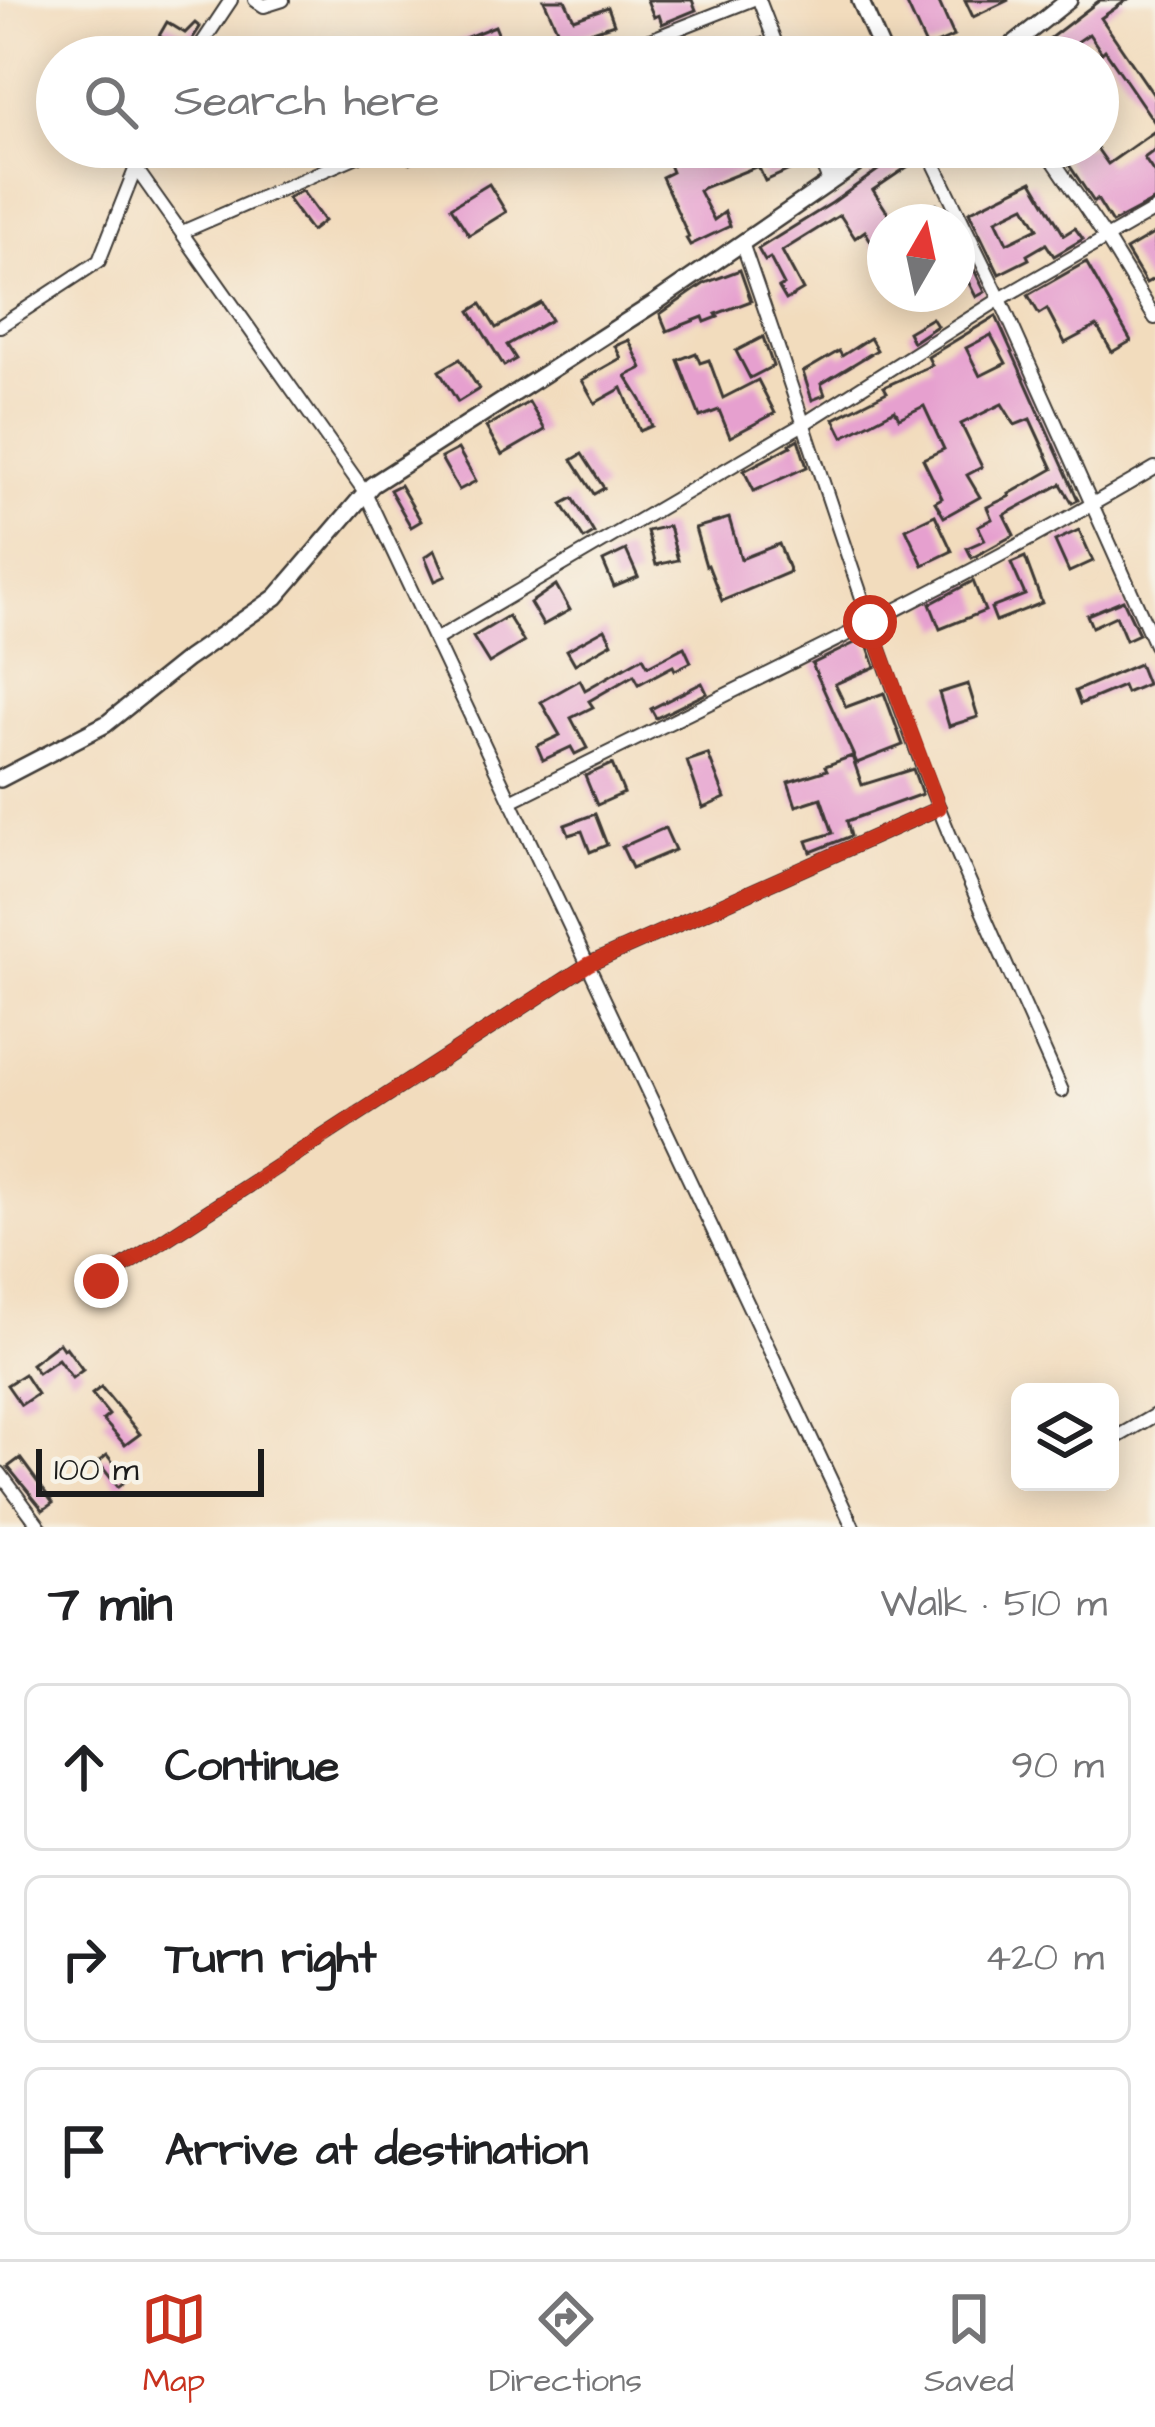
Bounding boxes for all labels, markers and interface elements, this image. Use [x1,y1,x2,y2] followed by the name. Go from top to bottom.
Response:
[36,36,1119,168] search box
[78,69,144,135] icon: search
[174,71,440,133] text: Search here
[867,204,975,312] north arrow
[843,595,897,649] route start
[74,1254,128,1308] route end
[1011,1383,1119,1491] map controls
[1011,1383,1119,1491] button: layers
[36,1443,264,1496] scale bar
[54,1447,139,1493] text: 100 m
[48,1570,173,1641] text: 7 min
[881,1578,1107,1632] text: Walk · 510 m
[51,1734,117,1800] icon: ahead
[165,1736,339,1798] text: Continue
[1011,1740,1104,1794] text: 90 m
[51,1926,117,1992] icon: right
[165,1928,377,1990] text: Turn right
[985,1932,1104,1986] text: 420 m
[51,2118,117,2184] icon: arrive
[165,2120,588,2182] text: Arrive at destination
[141,2286,207,2404] tab: Map
[489,2286,642,2404] tab: Directions
[924,2286,1014,2404] tab: Saved

